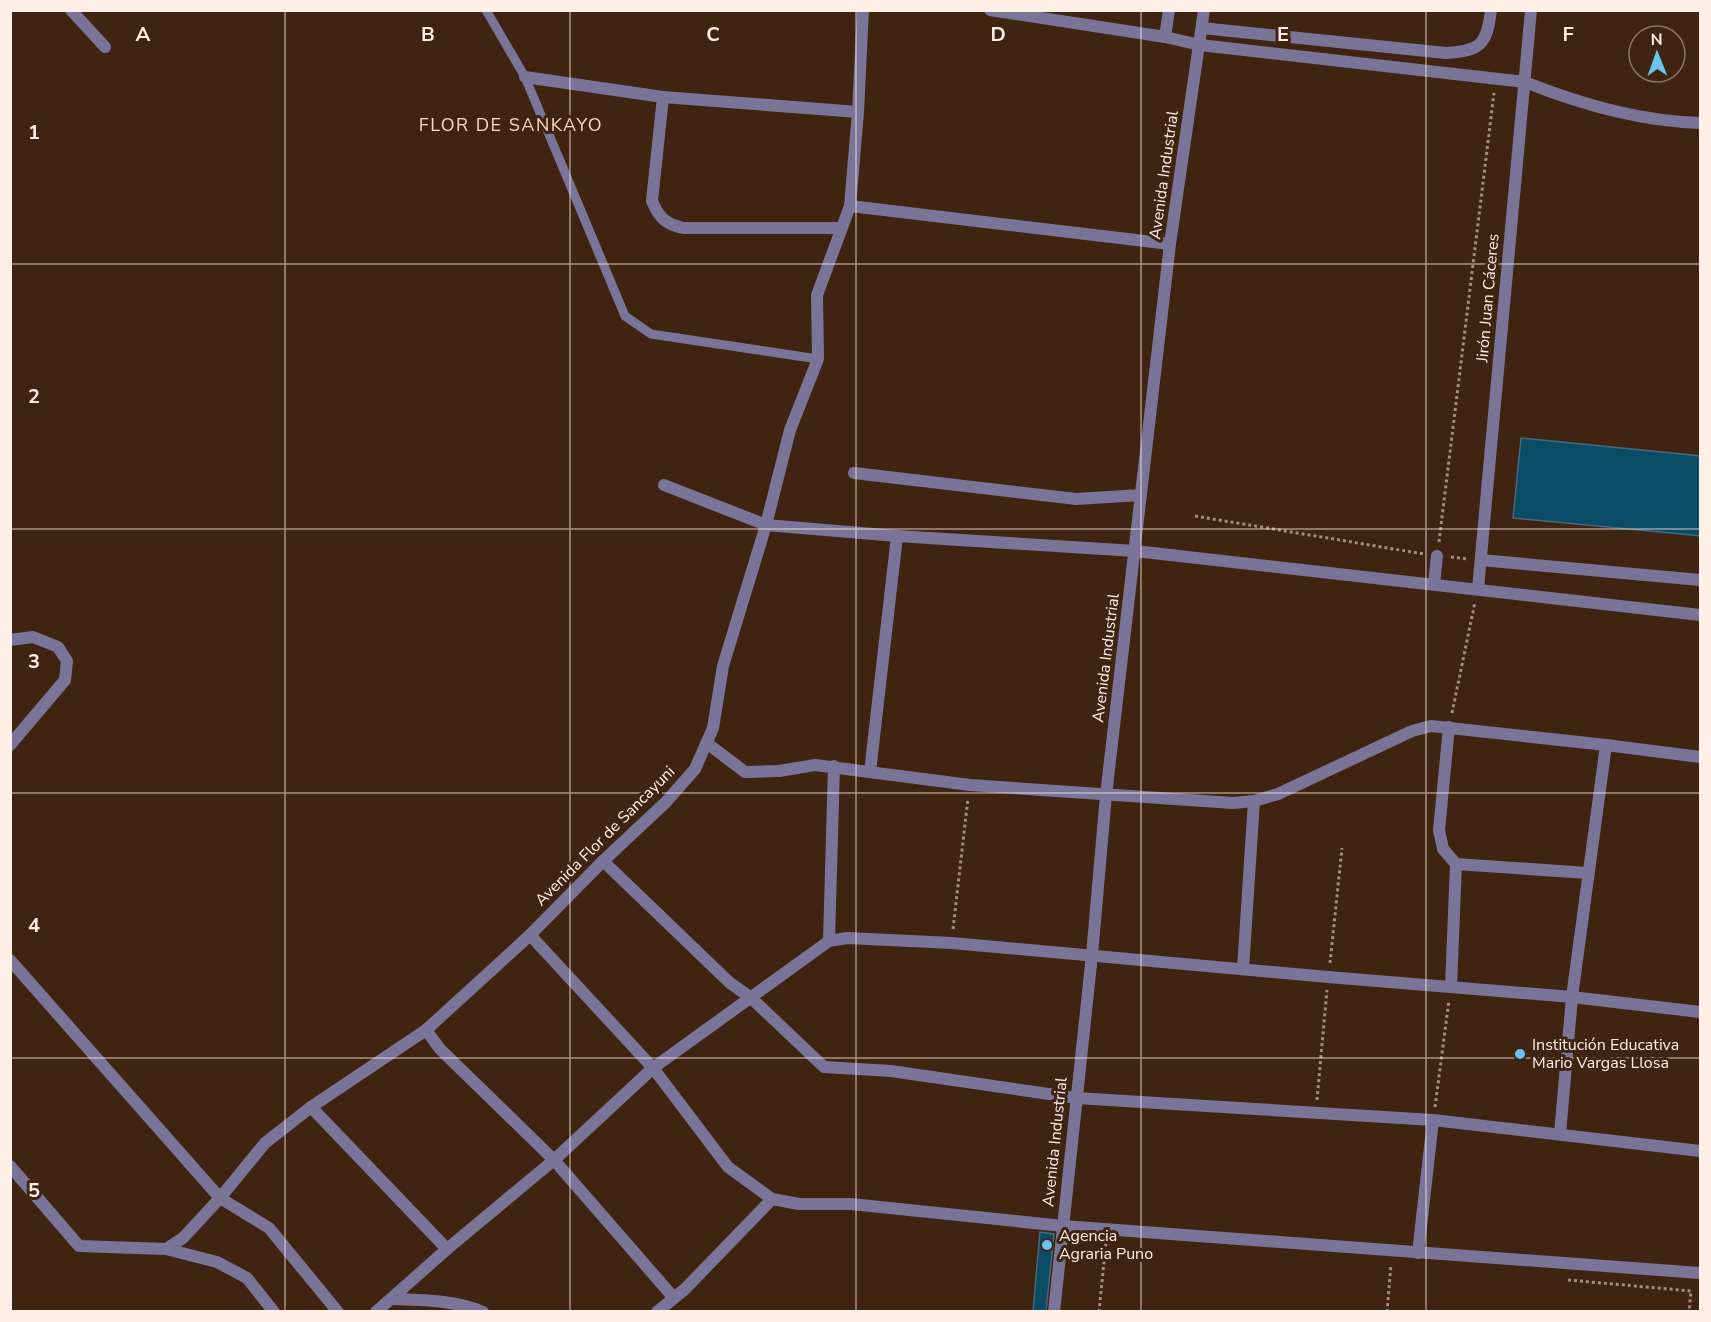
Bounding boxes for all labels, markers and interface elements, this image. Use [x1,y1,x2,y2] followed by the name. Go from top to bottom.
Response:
[136,21,151,48] text: A
[421,21,435,48] text: B
[706,21,720,48] text: C
[990,21,1006,48] text: D
[1277,21,1289,48] text: E
[1562,21,1574,48] text: F
[1627,24,1687,84] north arrow
[1651,29,1663,51] text: N
[1144,109,1184,241] street label: Avenida Industrial
[419,113,603,137] district label: FLOR DE SANKAYO
[28,119,40,146] text: 1
[1471,233,1505,364] street label: Jirón Juan Cáceres
[28,383,40,410] text: 2
[1087,592,1125,724] street label: Avenida Industrial
[28,648,40,675] text: 3
[530,761,680,911] street label: Avenida Flor de Sancayuni
[28,912,40,939] text: 4
[1532,1034,1679,1074] place label: Institución Educativa Mario Vargas Llosa
[1513,1047,1527,1061] marker: Institución Educativa Mario Vargas Llosa
[1037,1076,1073,1208] street label: Avenida Industrial
[28,1177,40,1204] text: 5
[1059,1225,1153,1265] place label: Agencia Agraria Puno
[1040,1238,1054,1252] marker: Agencia Agraria Puno

